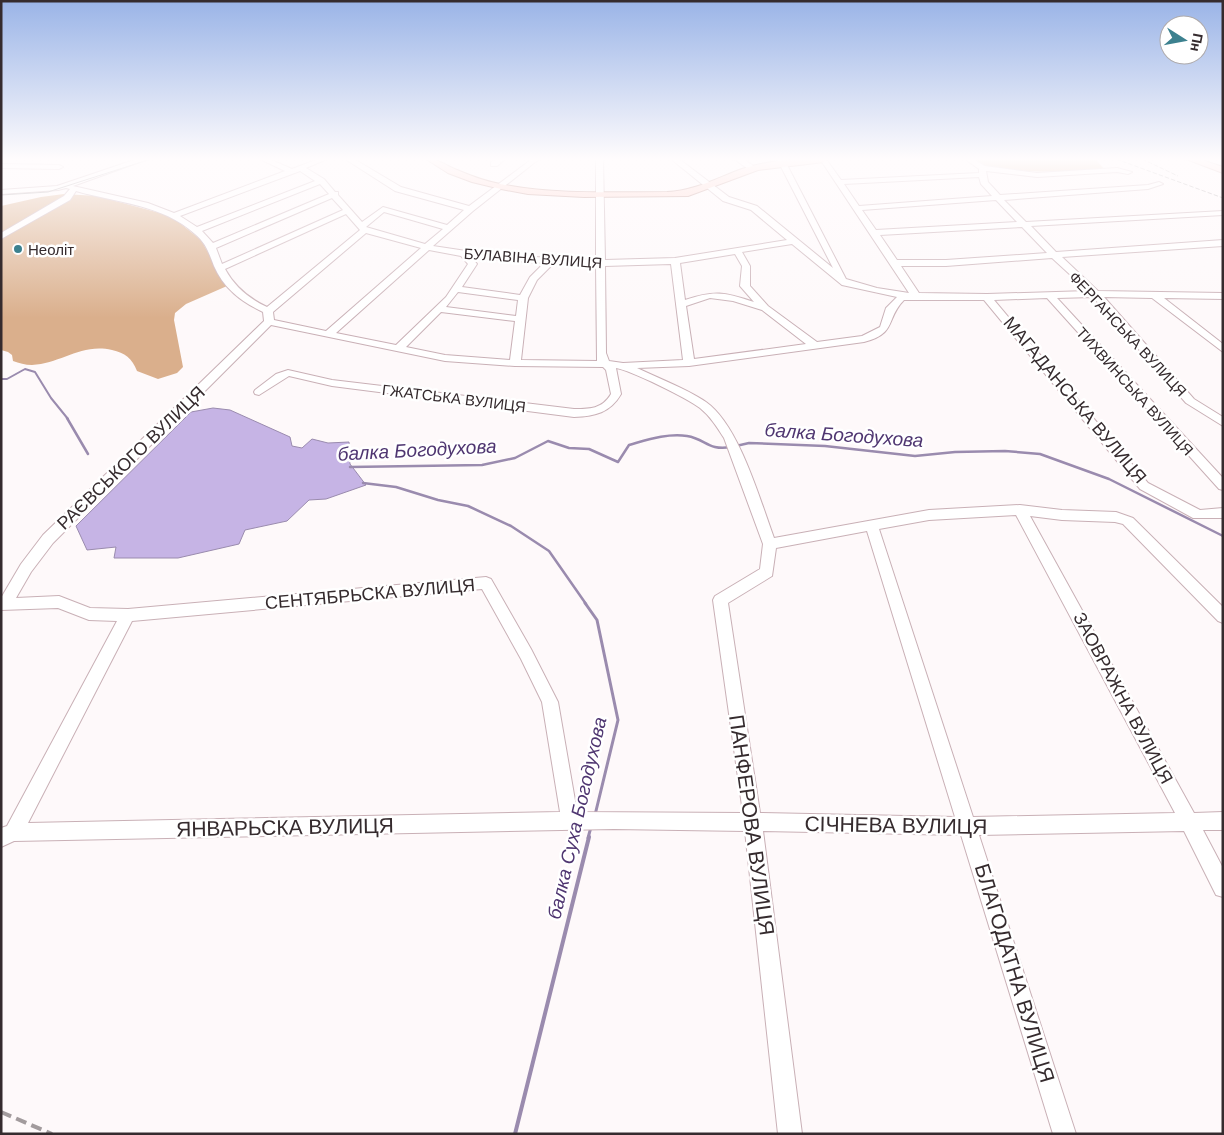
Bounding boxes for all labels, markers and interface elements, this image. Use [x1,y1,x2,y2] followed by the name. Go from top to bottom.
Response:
[1159,15,1209,65] north arrow
[1187,32,1206,53] text: Пн
[28,241,74,258] place label: Неоліт
[12,243,24,255] marker: Неоліт
[463,245,603,271] street label: БУЛАВІНА ВУЛИЦЯ
[1066,268,1190,400] street label: ФЕРГАНСЬКА ВУЛИЦЯ
[1000,313,1150,487] street label: МАГАДАНСЬКА ВУЛИЦЯ
[1073,324,1197,458] street label: ТИХВИНСЬКА ВУЛИЦЯ
[381,381,527,415] street label: ГЖАТСЬКА ВУЛИЦЯ
[53,382,209,534] street label: РАЄВСЬКОГО ВУЛИЦЯ
[764,419,924,451] water label: балка Богодухова
[337,435,497,465] water label: балка Богодухова
[264,575,476,613] street label: СЕНТЯБРЬСКА ВУЛИЦЯ
[1069,609,1177,787] street label: ЗАОВРАЖНА ВУЛИЦЯ
[725,713,779,937] street label: ПАНФЕРОВА ВУЛИЦЯ
[543,715,611,921] water label: балка Суха Богодухова
[804,812,988,838] street label: СІЧНЕВА ВУЛИЦЯ
[176,814,394,840] street label: ЯНВАРЬСКА ВУЛИЦЯ
[971,861,1059,1085] street label: БЛАГОДАТНА ВУЛИЦЯ

